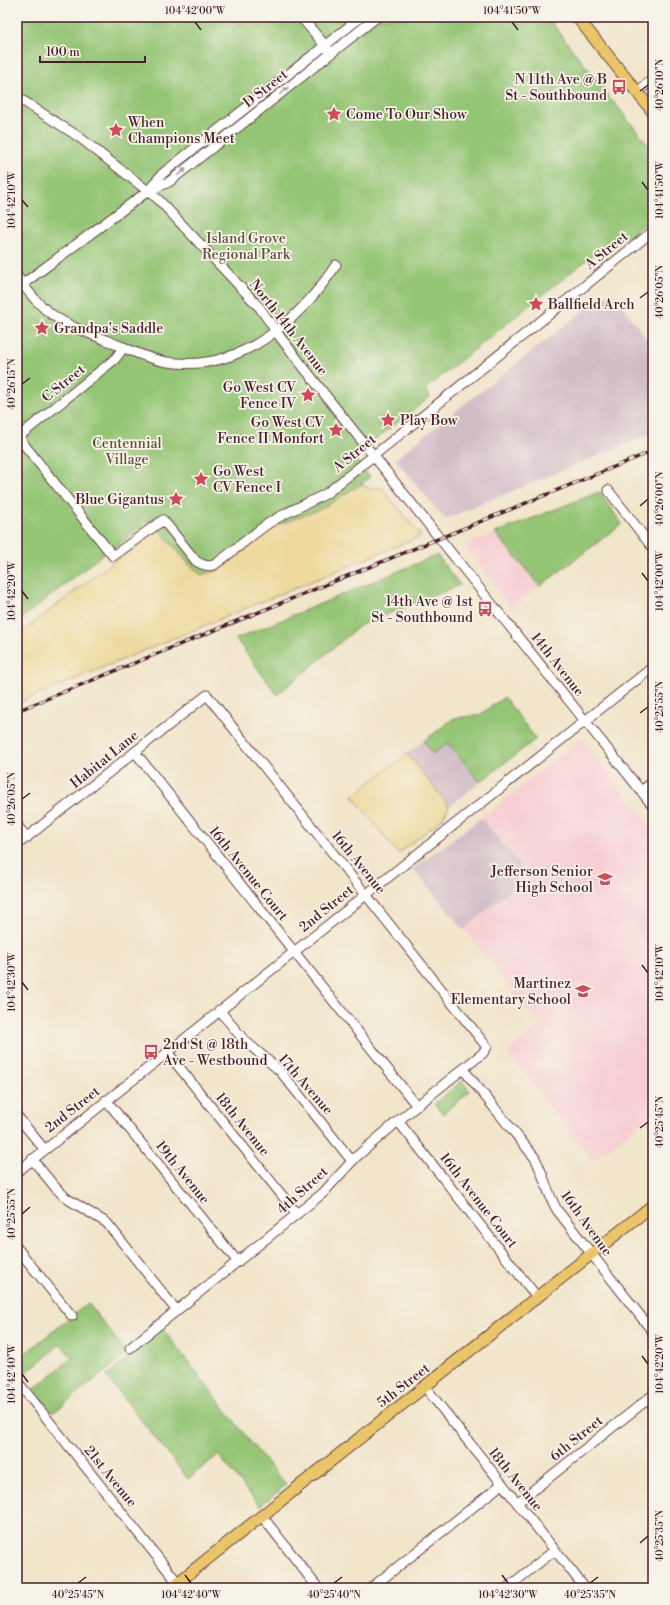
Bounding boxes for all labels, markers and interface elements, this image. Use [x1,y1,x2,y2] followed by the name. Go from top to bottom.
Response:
[165,5,226,17] text: 104°42'00"W
[483,5,542,17] text: 104°41'50"W
[40,38,145,64] scale bar
[46,45,80,60] text: 100 m
[654,58,666,111] text: 40°26'10"N
[240,66,292,112] street label: D Street
[505,71,607,105] place label: N 11th Ave @ B St - Southbound
[610,78,628,96] bus stop icon: N 11th Ave @ B St - Southbound
[278,87,289,95] one-way arrow
[325,105,343,123] place icon: Come To Our Show
[346,106,467,124] place label: Come To Our Show
[127,114,235,148] place label: When Champions Meet
[107,121,125,139] place icon: When Champions Meet
[654,160,666,219] text: 104°41'50"W
[176,168,187,176] one-way arrow
[6,170,18,229] text: 104°42'10"W
[581,228,632,274] street label: A Street
[202,230,291,264] park label: Island Grove Regional Park
[654,265,666,319] text: 40°26'05"N
[245,276,331,379] street label: North 14th Avenue
[527,295,545,313] place icon: Ballfield Arch
[547,296,635,314] place label: Ballfield Arch
[33,319,51,337] place icon: Grandpa's Saddle
[54,320,163,338] place label: Grandpa's Saddle
[6,358,18,410] text: 40°26'15"N
[38,361,89,407] street label: C Street
[223,379,297,413] place label: Go West CV Fence IV
[299,386,317,404] place icon: Go West CV Fence IV
[379,411,397,429] place icon: Play Bow
[400,412,458,430] place label: Play Bow
[217,414,325,448] place label: Go West CV Fence II Monfort
[327,421,345,439] place icon: Go West CV Fence II Monfort
[329,431,380,477] street label: A Street
[92,435,162,469] park label: Centennial Village
[213,463,282,497] place label: Go West CV Fence I
[192,470,210,488] place icon: Go West CV Fence I
[654,471,666,526] text: 40°26'00"N
[167,490,185,508] place icon: Blue Gigantus
[74,491,164,509] place label: Blue Gigantus
[654,550,666,611] text: 104°42'00"W
[6,560,18,621] text: 104°42'20"W
[371,593,473,627] place label: 14th Ave @ 1st St - Southbound
[476,600,494,618] bus stop icon: 14th Ave @ 1st St - Southbound
[527,629,588,700] street label: 14th Avenue
[654,680,666,733] text: 40°25'55"N
[67,727,142,793] street label: Habitat Lane
[6,772,18,826] text: 40°26'05"N
[205,823,292,924] street label: 16th Avenue Court
[327,827,389,898] street label: 16th Avenue
[490,863,593,897] place label: Jefferson Senior High School
[596,870,614,888] school or university icon: Jefferson Senior High School
[296,881,358,936] street label: 2nd Street
[654,943,666,1002] text: 104°42'10"W
[6,951,18,1012] text: 104°42'30"W
[451,975,571,1009] place label: Martinez Elementary School
[574,982,592,1000] school or university icon: Martinez Elementary School
[162,1036,267,1070] place label: 2nd St @ 18th Ave - Westbound
[142,1043,160,1061] bus stop icon: 2nd St @ 18th Ave - Westbound
[274,1051,337,1119] street label: 17th Avenue
[41,1083,104,1137] street label: 2nd Street
[211,1089,273,1160] street label: 18th Avenue
[654,1095,666,1148] text: 40°25'45"N
[151,1137,213,1208] street label: 19th Avenue
[435,1149,521,1252] street label: 16th Avenue Court
[273,1163,332,1218] street label: 4th Street
[6,1187,18,1240] text: 40°25'55"N
[556,1187,616,1260] street label: 16th Avenue
[654,1333,666,1394] text: 104°42'20"W
[6,1343,18,1404] text: 104°42'40"W
[374,1360,434,1412] street label: 5th Street
[547,1412,607,1466] street label: 6th Street
[80,1442,141,1511] street label: 21st Avenue
[484,1444,546,1515] street label: 18th Avenue
[654,1509,666,1562] text: 40°25'35"N
[52,1589,105,1601] text: 40°25'45"N
[161,1589,222,1601] text: 104°42'40"W
[307,1589,361,1601] text: 40°25'40"N
[478,1589,539,1601] text: 104°42'30"W
[564,1589,617,1601] text: 40°25'35"N

